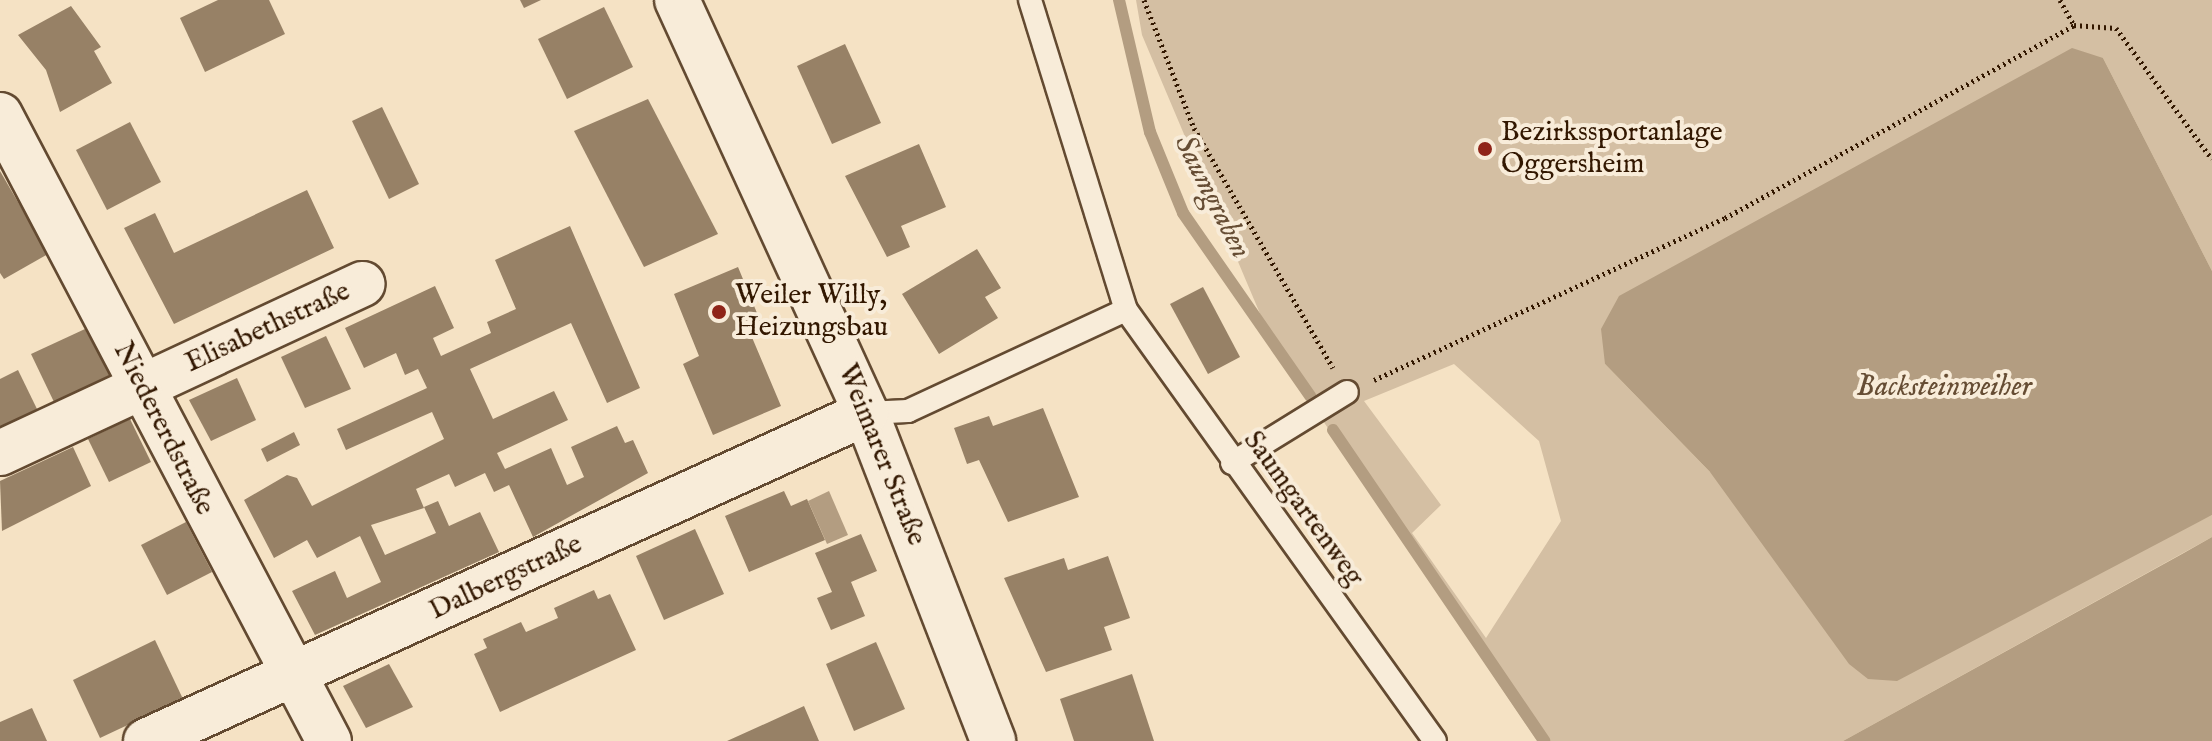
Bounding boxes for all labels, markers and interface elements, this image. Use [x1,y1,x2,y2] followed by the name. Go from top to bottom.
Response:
[1501,116,1723,182] place label: Bezirkssportanlage Oggersheim
[1166,129,1258,265] water label: Saumgraben
[1476,140,1494,158] marker: Bezirkssportanlage Oggersheim
[180,275,356,381] street label: Elisabethstraße
[735,279,888,345] place label: Weiler Willy, Heizungsbau
[710,303,728,321] marker: Weiler Willy, Heizungsbau
[105,337,221,521] street label: Niedererdstraße
[829,359,933,551] street label: Weimarer Straße
[1856,369,2032,405] water label: Backsteinweiher
[1235,425,1371,593] street label: Saumgartenweg
[424,528,588,628] street label: Dalbergstraße

